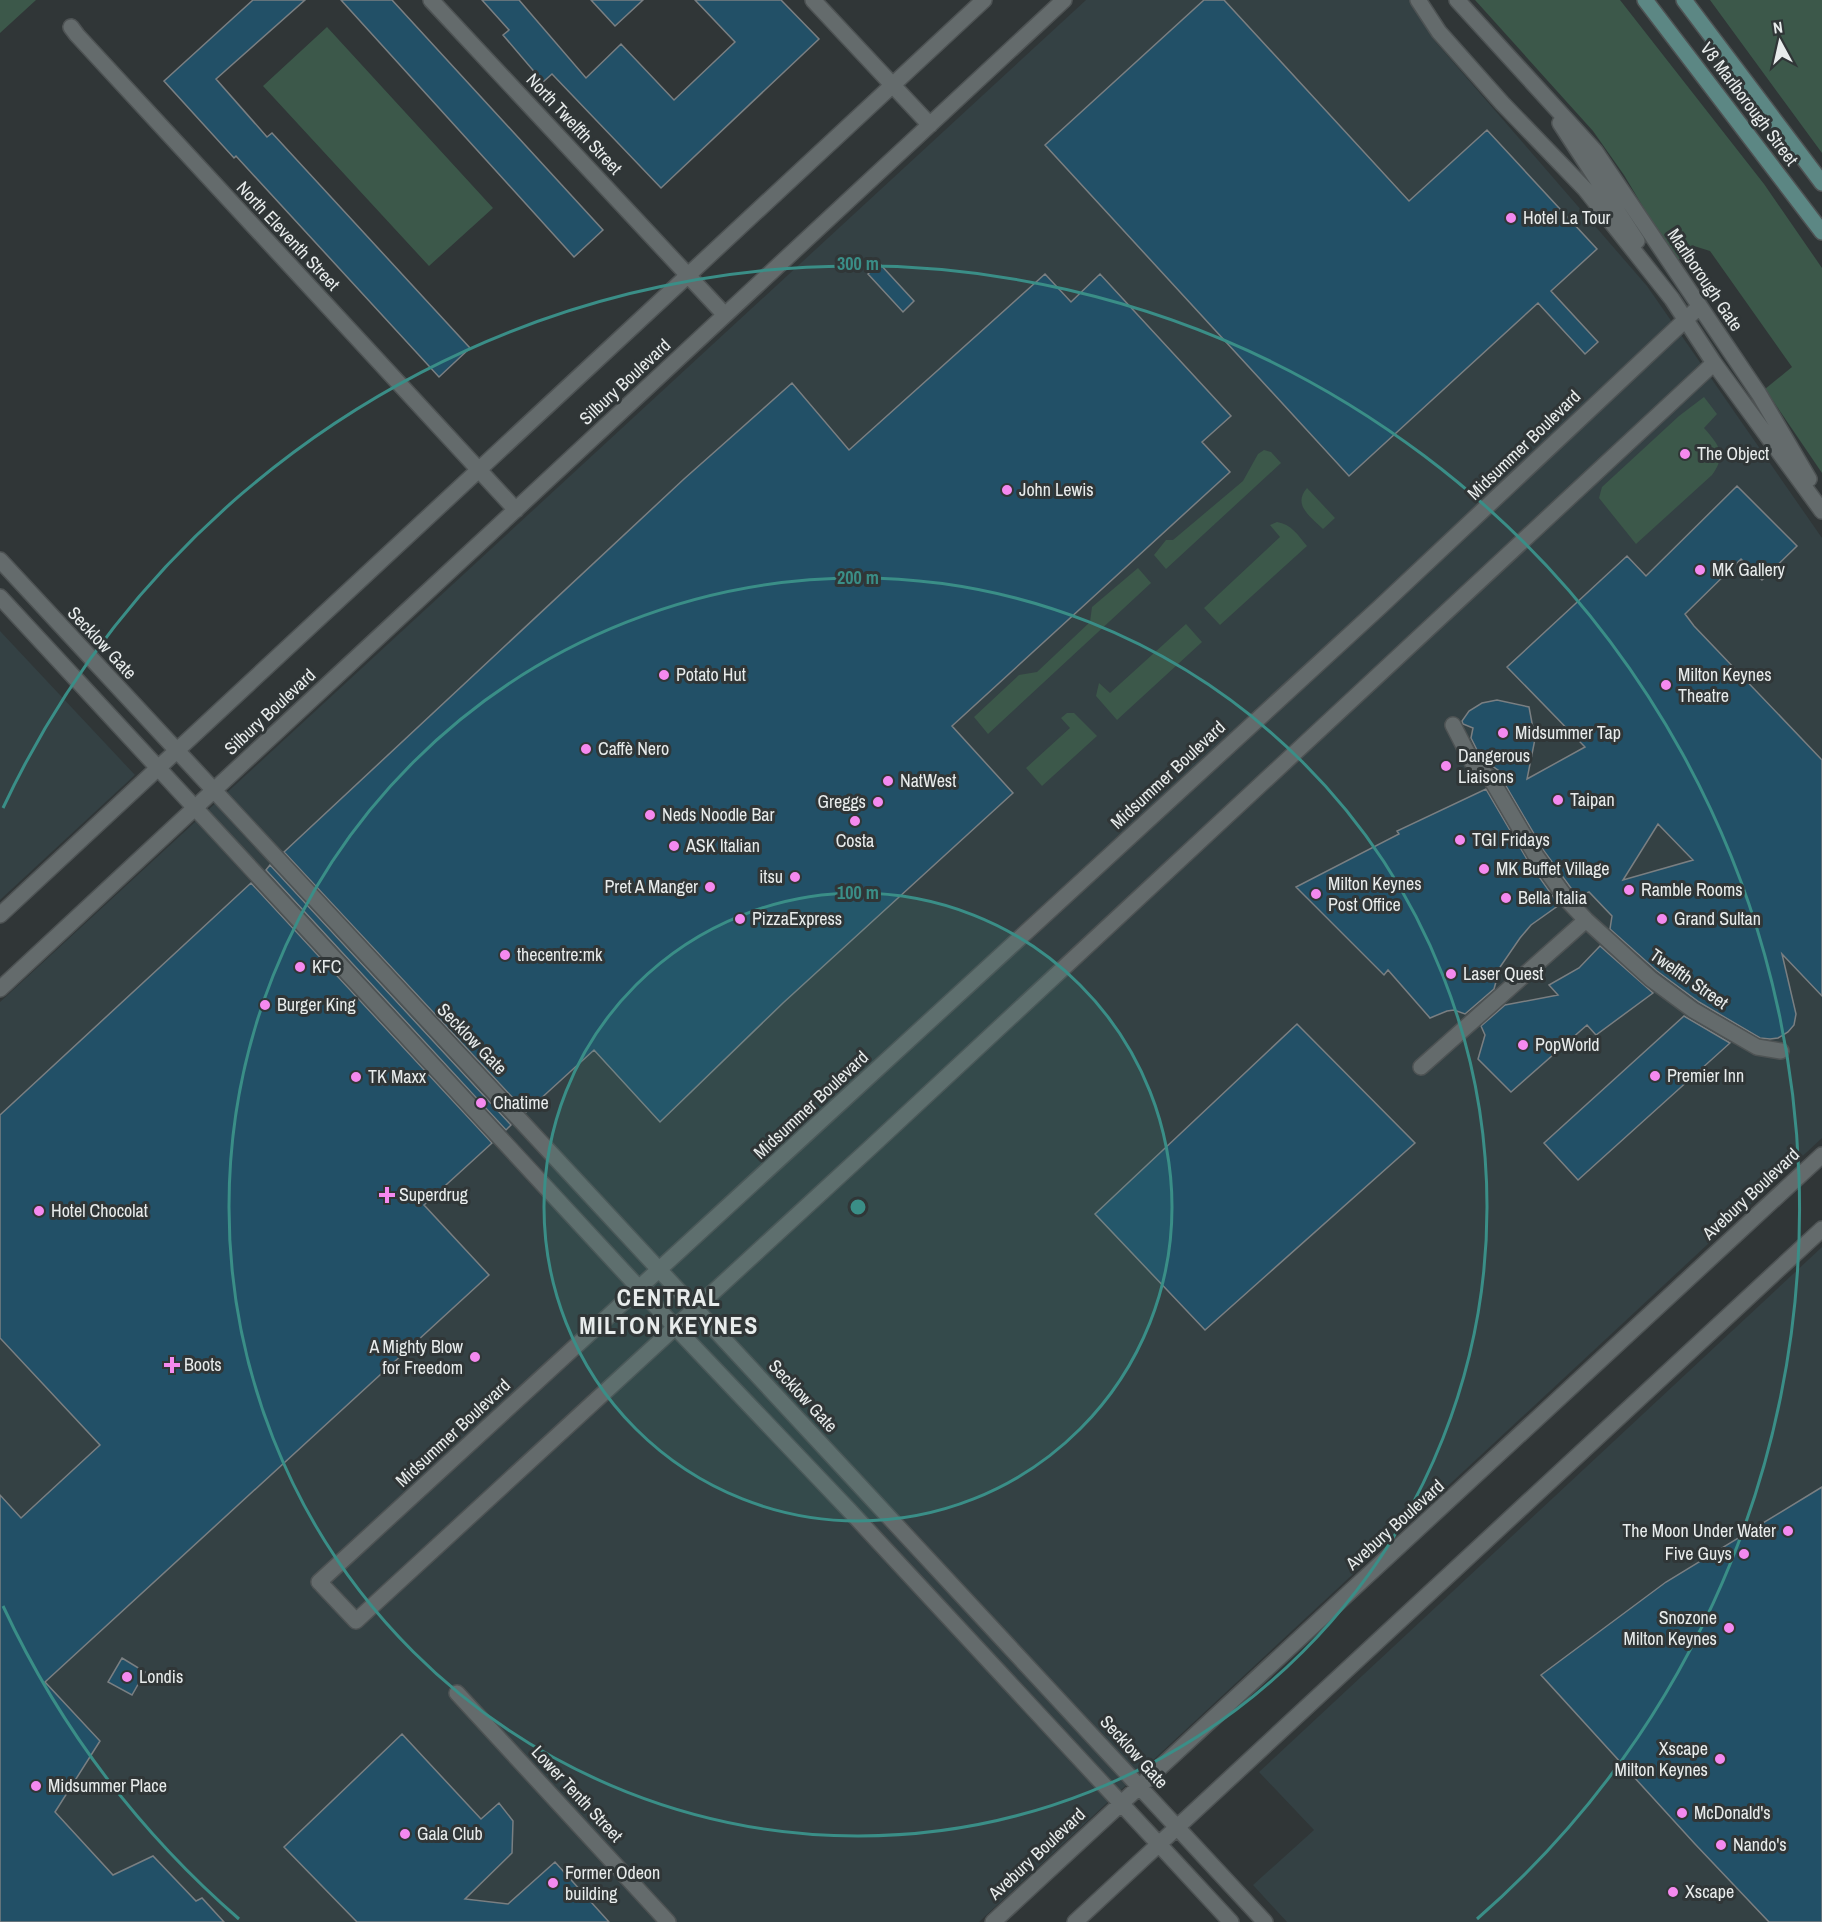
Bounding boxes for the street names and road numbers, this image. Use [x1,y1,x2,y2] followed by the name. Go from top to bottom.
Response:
[1695,37,1804,171] street label: V8 Marlborough Street
[521,68,628,180] street label: North Twelfth Street
[231,176,346,296] street label: North Eleventh Street
[1662,223,1749,336] street label: Marlborough Gate
[574,333,676,431] street label: Silbury Boulevard
[1462,384,1586,505] street label: Midsummer Boulevard
[62,601,143,684] street label: Secklow Gate
[219,663,321,761] street label: Silbury Boulevard
[1105,715,1230,834] street label: Midsummer Boulevard
[1645,942,1733,1015] street label: Twelfth Street
[432,997,513,1080] street label: Secklow Gate
[748,1045,873,1164] street label: Midsummer Boulevard
[1696,1142,1805,1246] street label: Avebury Boulevard
[763,1354,844,1437] street label: Secklow Gate
[390,1373,515,1492] street label: Midsummer Boulevard
[1339,1474,1449,1576] street label: Avebury Boulevard
[1095,1709,1174,1794] street label: Secklow Gate
[526,1740,629,1847] street label: Lower Tenth Street
[982,1802,1091,1906] street label: Avebury Boulevard

